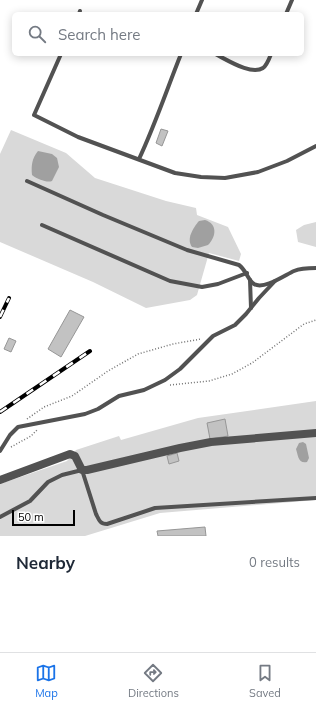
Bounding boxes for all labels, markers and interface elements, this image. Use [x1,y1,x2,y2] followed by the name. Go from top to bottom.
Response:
[12,12,304,56] search box
[26,23,48,45] icon: search
[58,25,140,44] text: Search here
[12,508,75,527] scale bar
[18,510,44,524] text: 50 m
[16,552,75,573] text: Nearby
[249,554,300,570] text: 0 results
[35,662,58,700] tab: Map
[128,662,179,700] tab: Directions
[249,662,281,700] tab: Saved

